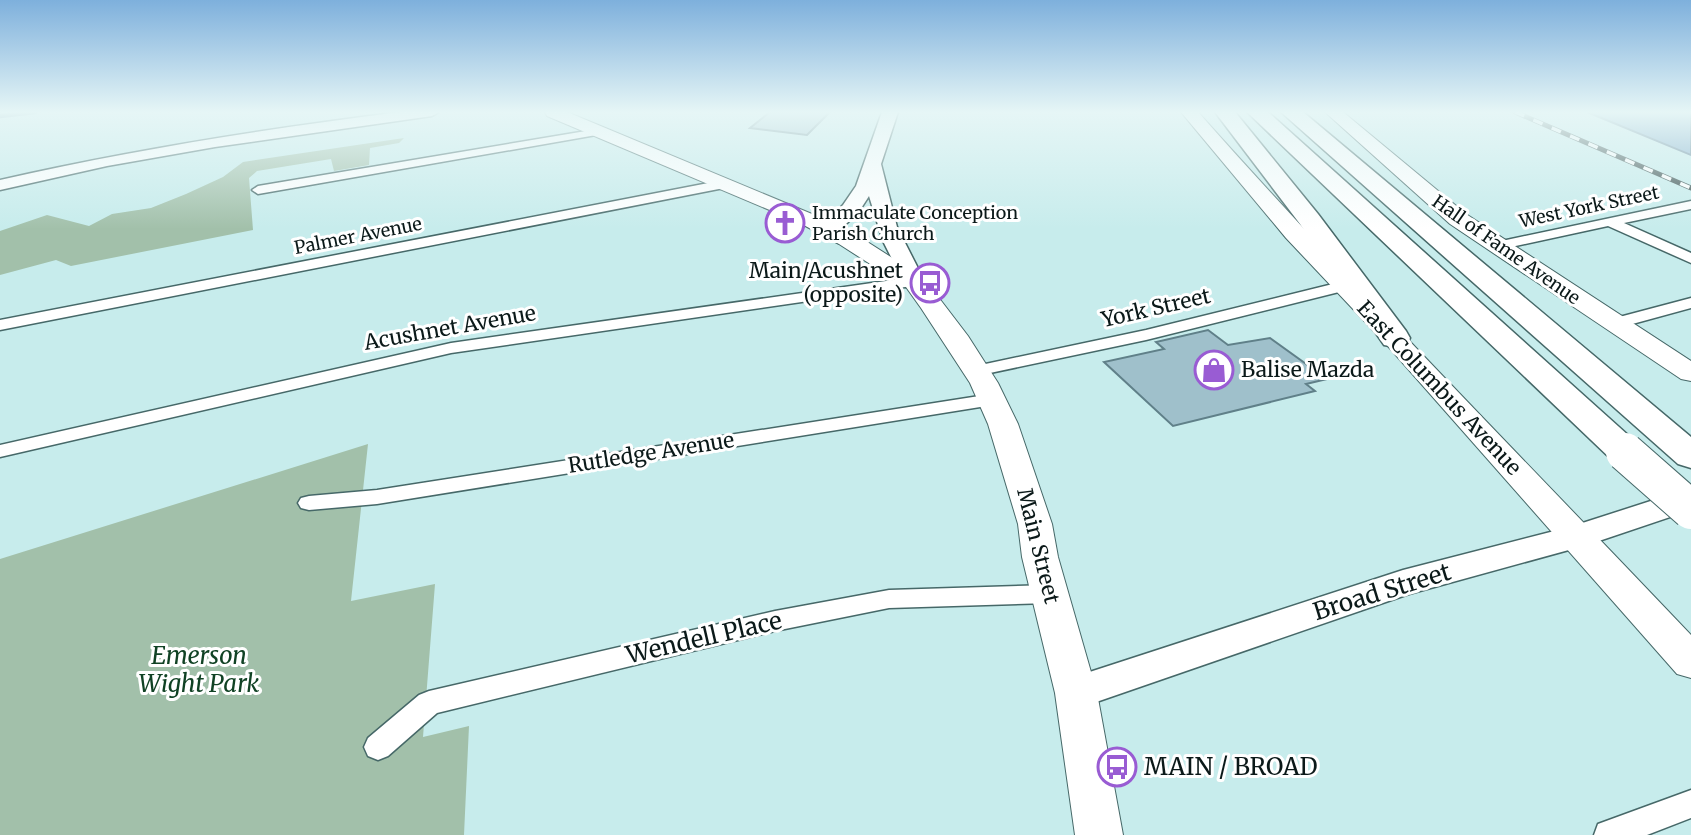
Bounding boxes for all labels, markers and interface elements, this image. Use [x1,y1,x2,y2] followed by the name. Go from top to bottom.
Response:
[1516,180,1661,233] street label: West York Street
[1428,190,1585,309] street label: Hall of Fame Avenue
[812,201,1018,245] place label: Immaculate Conception Parish Church
[764,202,806,244] church icon: Immaculate Conception Parish Church
[292,212,424,259] street label: Palmer Avenue
[749,257,903,308] place label: Main/Acushnet (opposite)
[909,262,951,304] bus stop icon: Main/Acushnet (opposite)
[1098,282,1213,333] street label: York Street
[1351,295,1527,481] street label: East Columbus Avenue
[361,299,538,356] street label: Acushnet Avenue
[1193,349,1235,391] shop icon: Balise Mazda
[1241,356,1374,383] place label: Balise Mazda
[566,426,736,479] street label: Rutledge Avenue
[1011,485,1066,606] street label: Main Street
[1309,556,1455,627] street label: Broad Street
[622,605,785,671] street label: Wendell Place
[139,640,259,699] park label: Emerson Wight Park
[1096,746,1138,788] bus stop icon: MAIN / BROAD
[1144,751,1318,782] place label: MAIN / BROAD

